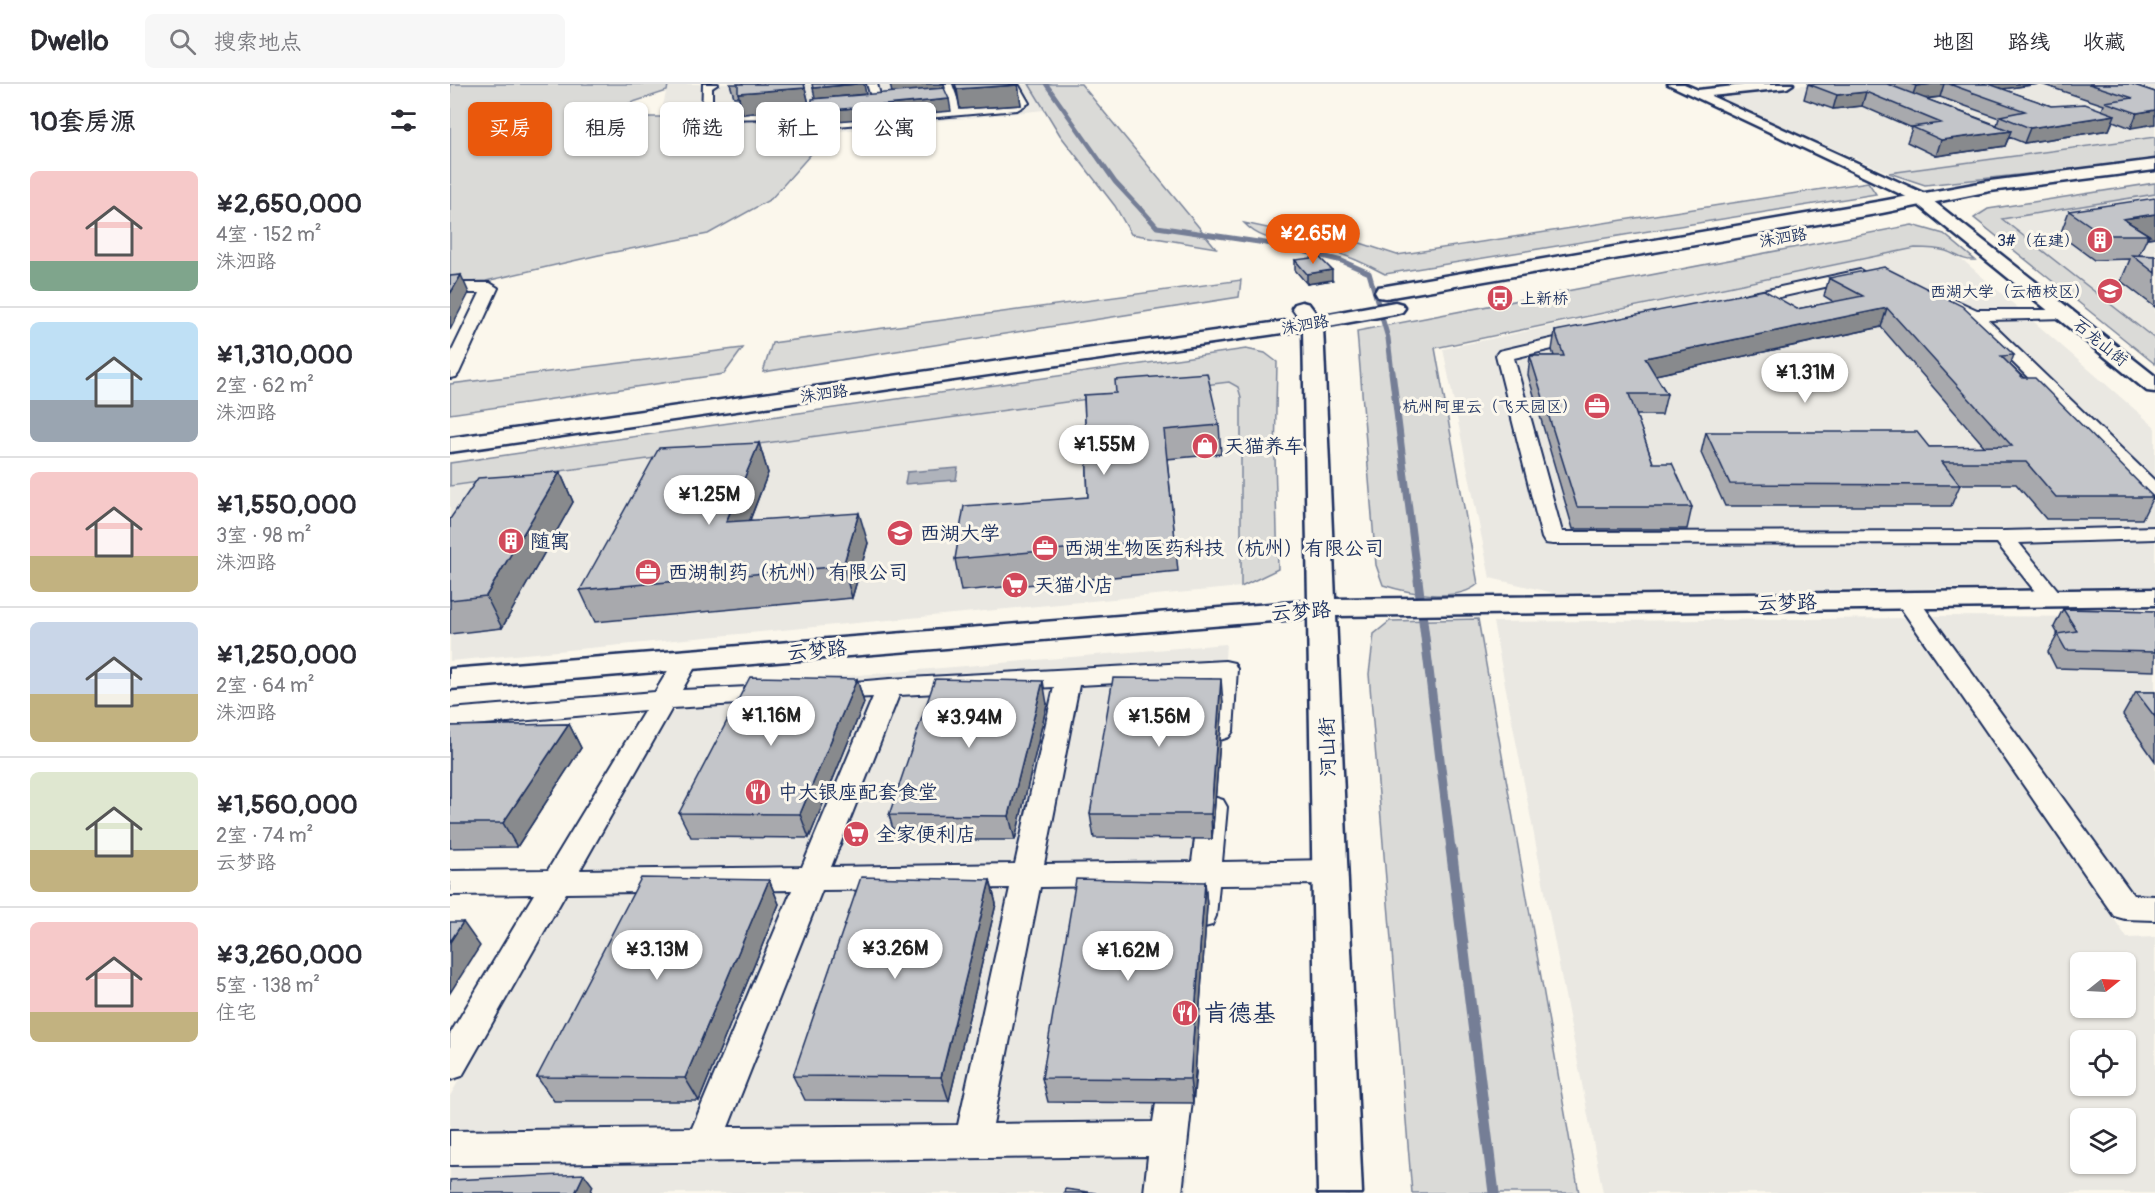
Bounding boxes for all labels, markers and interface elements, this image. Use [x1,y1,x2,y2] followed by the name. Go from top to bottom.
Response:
[145,14,565,68] search box
[30,24,109,59] text: Dwello
[166,25,199,58] icon: search
[214,28,302,56] text: 搜索地点
[1933,29,1975,56] text: 地图
[2008,29,2050,56] text: 路线
[2083,29,2125,56] text: 收藏
[468,102,552,156] chip: 买房
[564,102,648,156] chip: 租房
[660,102,744,156] chip: 筛选
[756,102,840,156] chip: 新上
[852,102,936,156] chip: 公寓
[387,104,420,137] icon: filters
[30,106,136,138] text: 10套房源
[216,188,362,220] text: ¥2,650,000
[78,195,150,267] icon: home
[1264,214,1362,265] pin: ¥2.65M
[1280,221,1346,246] text: ¥2.65M
[216,222,322,247] text: 4室 · 152 m²
[1758,224,1809,252] street label: 洙泗路
[2085,225,2115,255] building icon: 3#（在建）
[1997,231,2080,251] place label: 3#（在建）
[216,249,276,274] text: 洙泗路
[2095,276,2125,306] school or university icon: 西湖大学（云栖校区）
[1930,282,2090,302] place label: 西湖大学（云栖校区）
[1485,283,1515,313] bus stop icon: 上新桥
[1520,289,1568,309] place label: 上新桥
[1280,311,1331,339] street label: 洙泗路
[2069,315,2132,371] street label: 石龙山街
[216,339,353,371] text: ¥1,310,000
[78,346,150,418] icon: home
[1756,353,1854,404] pin: ¥1.31M
[1775,360,1835,385] text: ¥1.31M
[216,373,314,398] text: 2室 · 62 m²
[799,381,849,407] street label: 洙泗路
[1582,391,1612,421] office icon: 杭州阿里云（飞天园区）
[1402,397,1578,417] place label: 杭州阿里云（飞天园区）
[216,400,276,425] text: 洙泗路
[1055,425,1153,476] pin: ¥1.55M
[1190,431,1220,461] shop icon: 天猫养车
[1073,432,1135,457] text: ¥1.55M
[1224,434,1304,459] place label: 天猫养车
[660,475,758,526] pin: ¥1.25M
[678,482,740,507] text: ¥1.25M
[216,489,357,521] text: ¥1,550,000
[78,496,150,568] icon: home
[885,518,915,548] school or university icon: 西湖大学
[920,521,1000,546] place label: 西湖大学
[216,523,312,548] text: 3室 · 98 m²
[496,526,526,556] building icon: 随寓
[530,529,570,554] place label: 随寓
[1030,533,1060,563] office icon: 西湖生物医药科技（杭州）有限公司
[1064,536,1384,561] place label: 西湖生物医药科技（杭州）有限公司
[216,550,276,575] text: 洙泗路
[633,557,663,587] office icon: 西湖制药（杭州）有限公司
[668,560,908,585] place label: 西湖制药（杭州）有限公司
[1000,570,1030,600] supermarket icon: 天猫小店
[1034,573,1114,598] place label: 天猫小店
[1757,589,1818,616] street label: 云梦路
[1270,597,1333,626] street label: 云梦路
[786,635,849,666] street label: 云梦路
[216,639,357,671] text: ¥1,250,000
[78,646,150,718] icon: home
[216,673,315,698] text: 2室 · 64 m²
[722,696,820,747] pin: ¥1.16M
[1110,697,1208,748] pin: ¥1.56M
[920,698,1018,749] pin: ¥3.94M
[216,700,276,725] text: 洙泗路
[741,703,801,728] text: ¥1.16M
[1128,704,1190,729] text: ¥1.56M
[936,705,1002,730] text: ¥3.94M
[1314,717,1341,777] street label: 河山街
[743,777,773,807] restaurant icon: 中大银座配套食堂
[778,780,938,805] place label: 中大银座配套食堂
[216,789,358,821] text: ¥1,560,000
[78,796,150,868] icon: home
[841,819,871,849] supermarket icon: 全家便利店
[876,822,976,847] place label: 全家便利店
[216,823,313,848] text: 2室 · 74 m²
[216,850,276,875] text: 云梦路
[846,929,944,980] pin: ¥3.26M
[608,930,706,981] pin: ¥3.13M
[1079,931,1177,982] pin: ¥1.62M
[862,936,928,961] text: ¥3.26M
[626,937,688,962] text: ¥3.13M
[1096,938,1160,963] text: ¥1.62M
[216,939,362,971] text: ¥3,260,000
[78,946,150,1018] icon: home
[2070,952,2136,1018] north arrow
[2070,952,2136,1174] map controls
[216,973,320,998] text: 5室 · 138 m²
[1170,998,1200,1028] restaurant icon: 肯德基
[1204,999,1276,1028] place label: 肯德基
[216,1000,256,1025] text: 住宅
[2070,1030,2136,1096] button: locate
[2070,1108,2136,1174] button: layers

